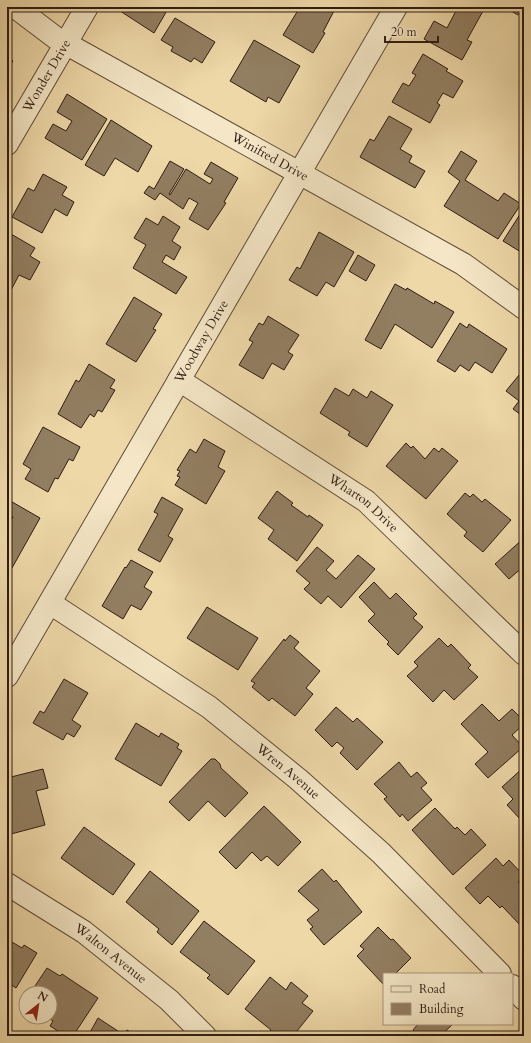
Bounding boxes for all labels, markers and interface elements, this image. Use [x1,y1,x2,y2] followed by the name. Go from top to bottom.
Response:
[385,18,438,44] scale bar
[391,24,418,40] text: 20 m
[18,36,75,116] street label: Wonder Drive
[227,128,312,185] street label: Winifred Drive
[170,297,233,387] street label: Woodway Drive
[324,469,402,537] street label: Wharton Drive
[252,739,324,803] street label: Wren Avenue
[70,919,151,988] street label: Walton Avenue
[383,973,513,1025] legend
[419,981,446,997] text: Road
[18,985,58,1025] north arrow
[35,988,51,1006] text: N
[419,1001,464,1017] text: Building

